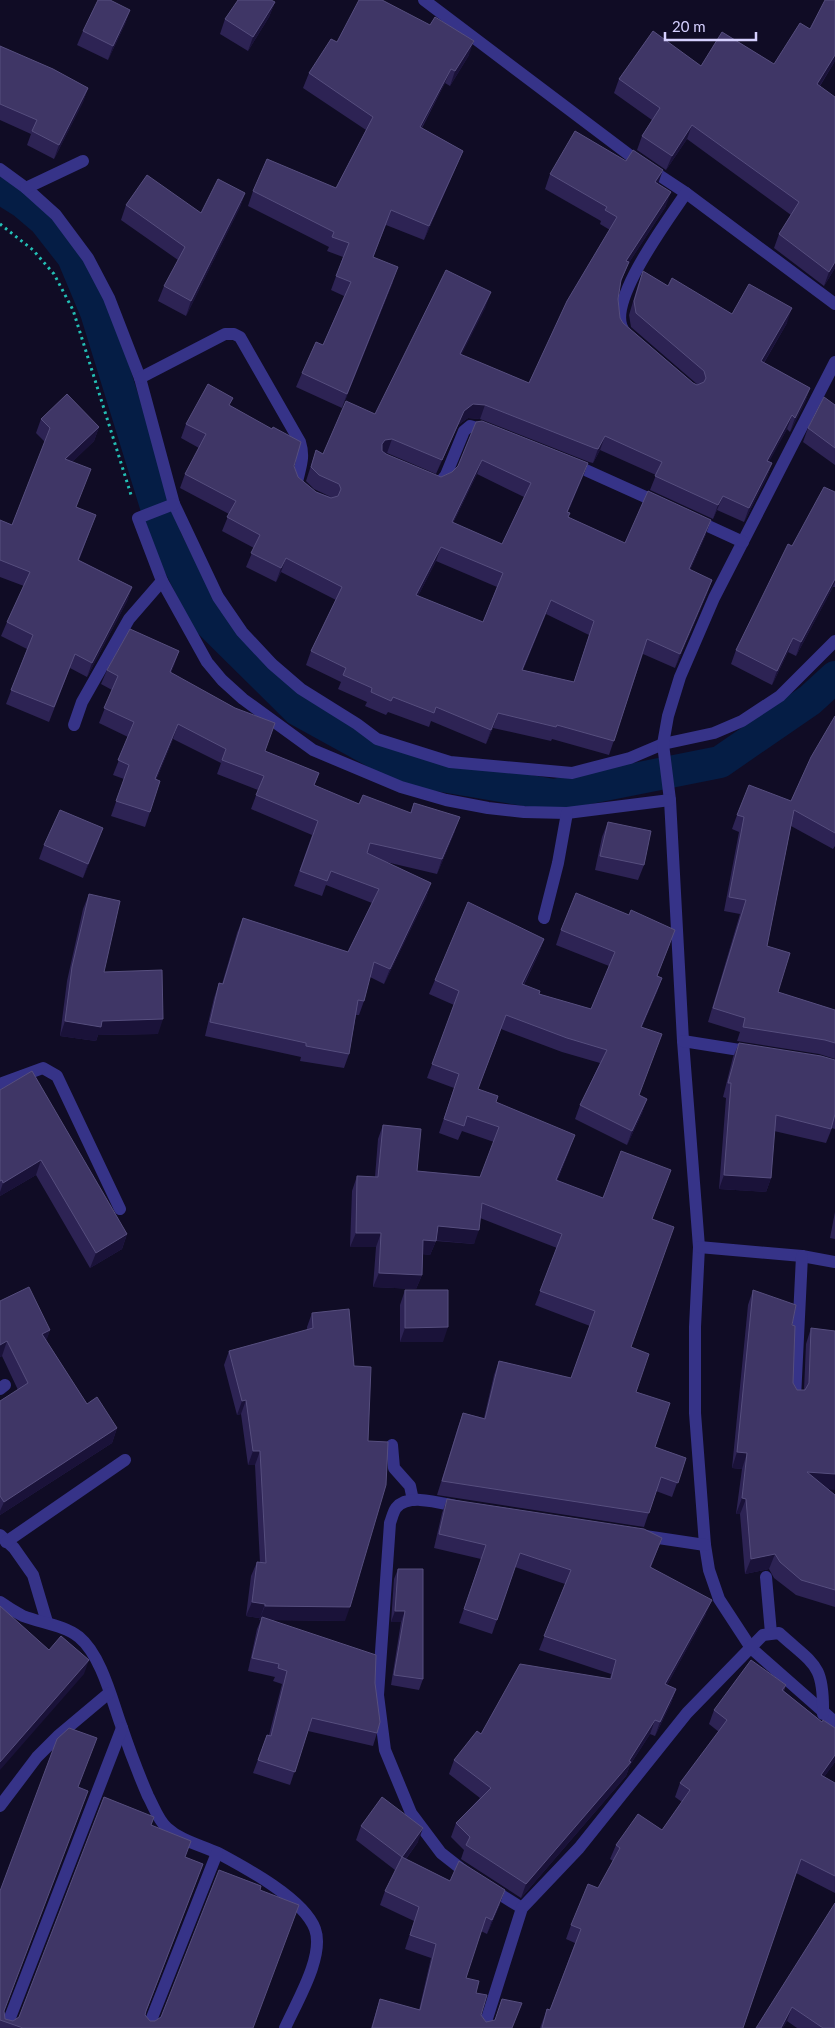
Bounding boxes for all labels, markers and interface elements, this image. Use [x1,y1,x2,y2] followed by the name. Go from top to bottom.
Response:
[665,10,756,42] scale bar
[672,17,706,35] text: 20 m

